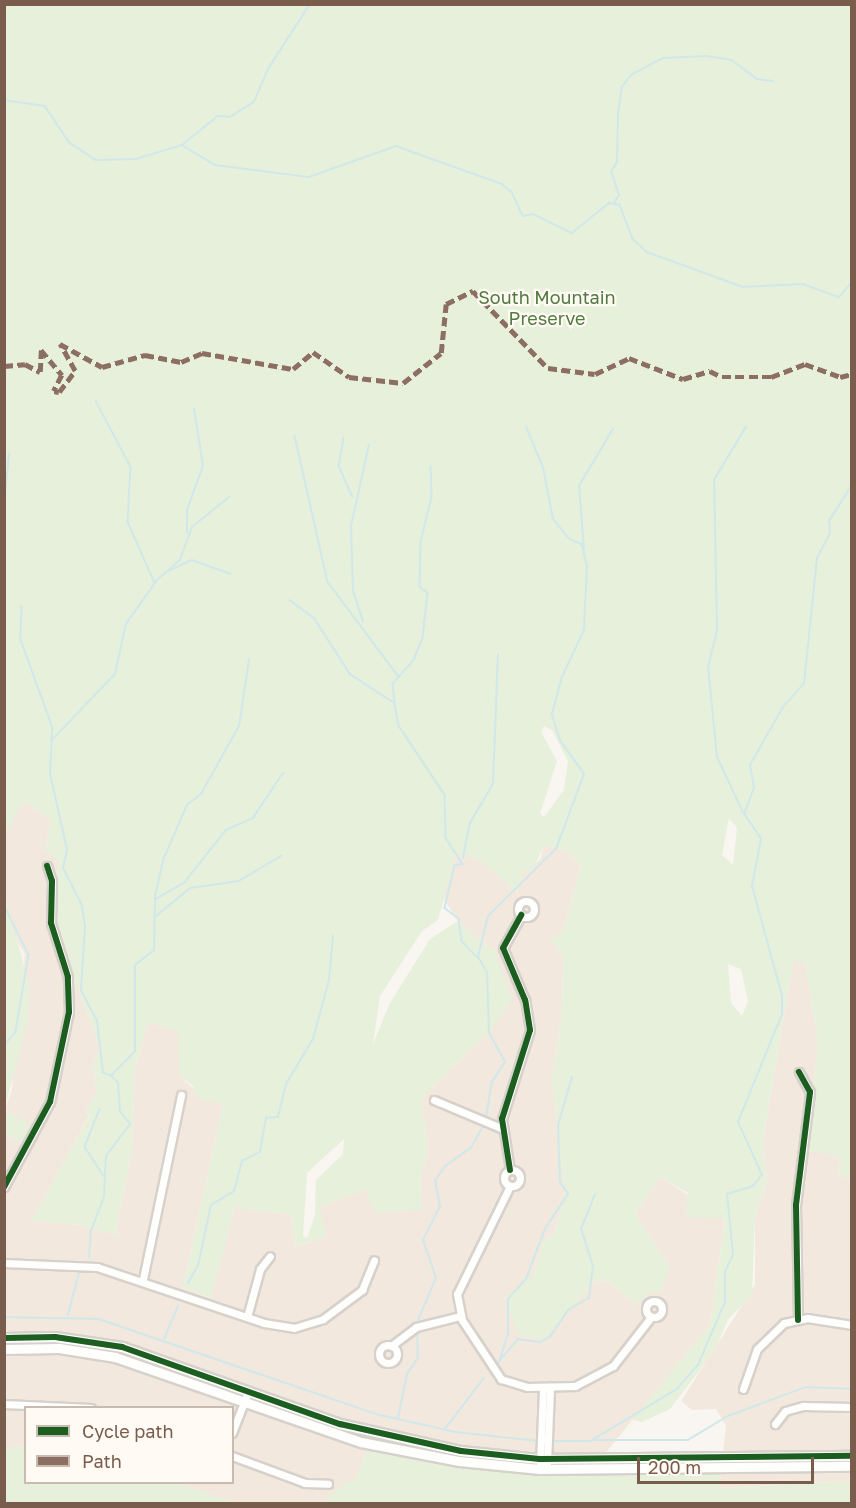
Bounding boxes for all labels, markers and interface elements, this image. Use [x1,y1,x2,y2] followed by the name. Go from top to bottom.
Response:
[478,287,616,330] park label: South Mountain Preserve
[24,1406,234,1484] legend
[82,1420,174,1442] text: Cycle path
[640,1445,817,1483] scale bar
[82,1450,122,1472] text: Path
[648,1456,701,1478] text: 200 m

